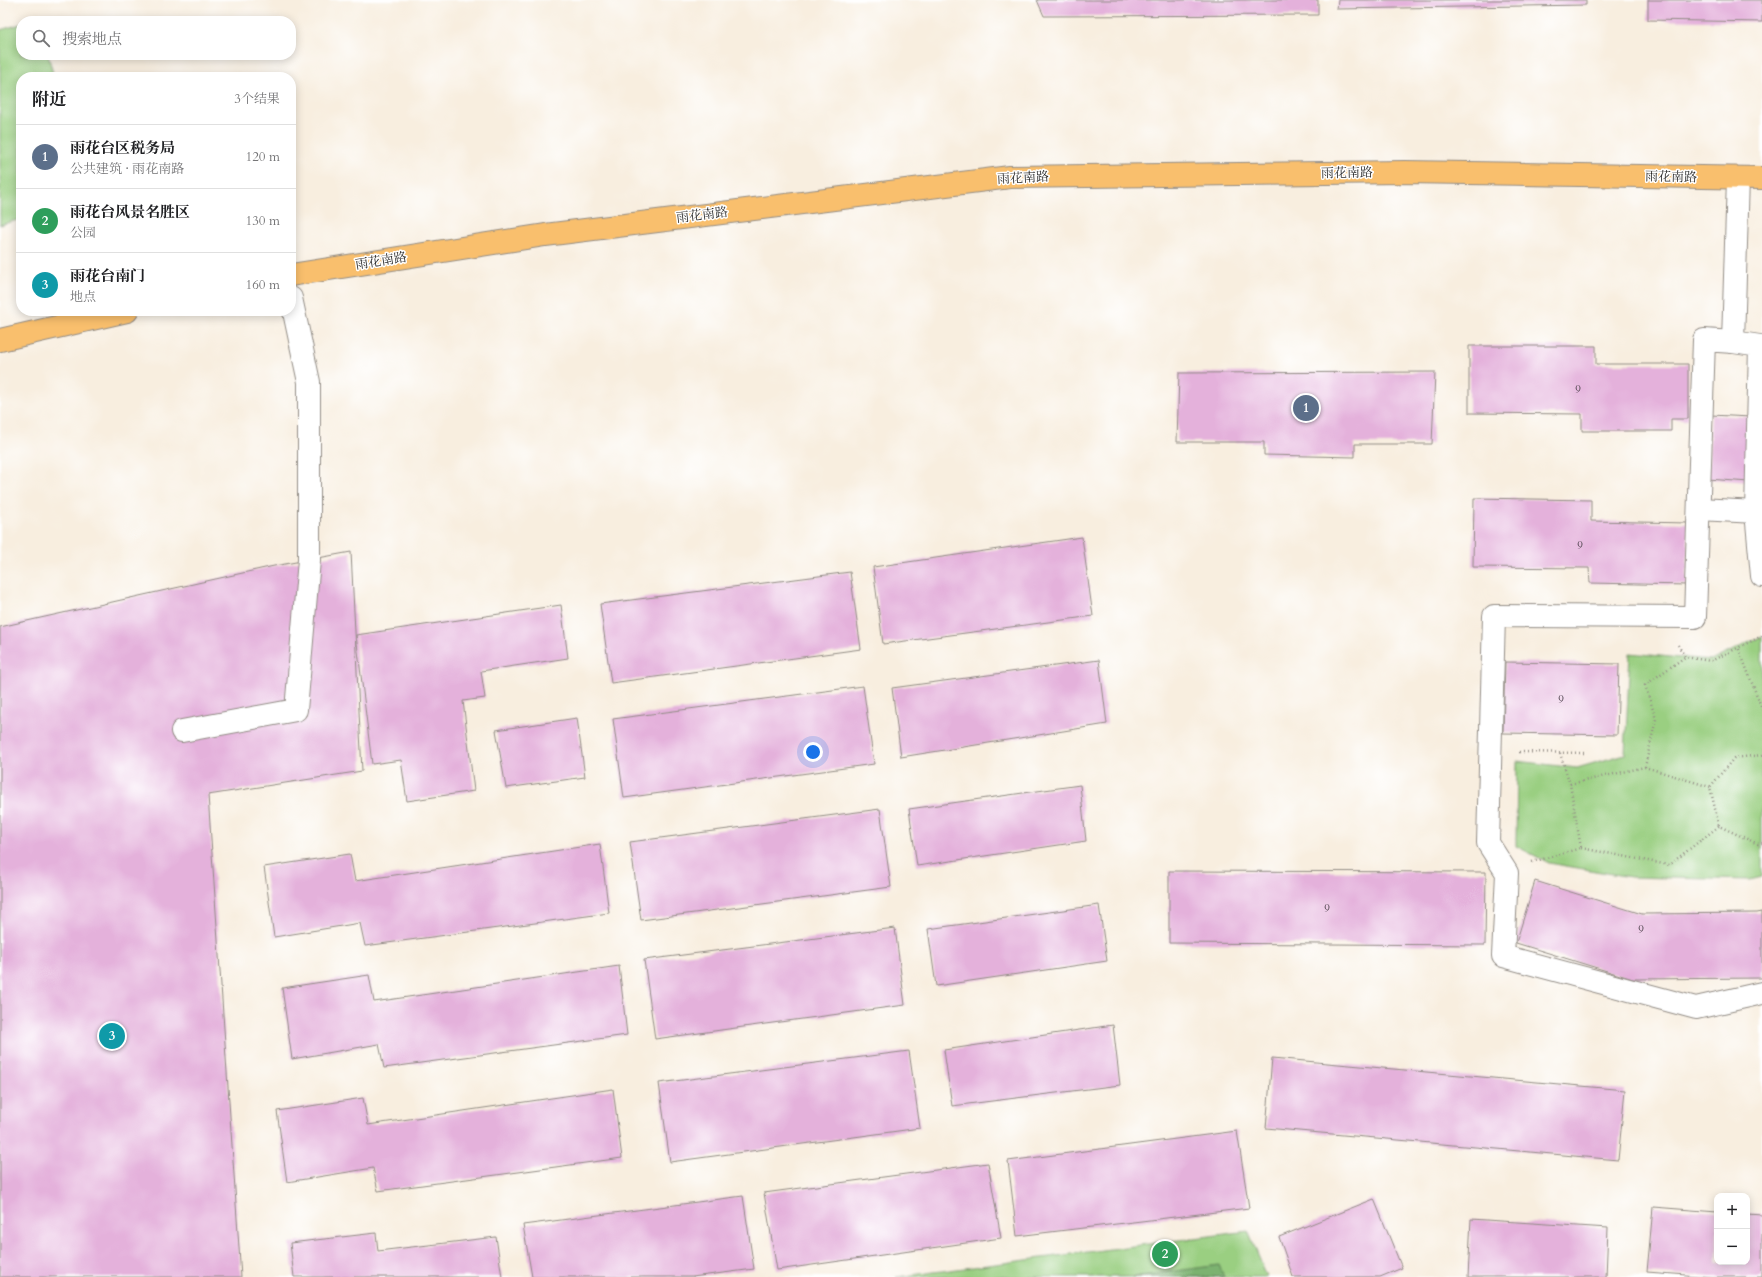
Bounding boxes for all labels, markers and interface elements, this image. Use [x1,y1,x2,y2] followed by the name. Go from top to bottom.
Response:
[16,16,296,60] search box
[30,27,52,49] icon: search
[62,29,122,49] text: 搜索地点
[32,88,66,111] text: 附近
[234,90,280,108] text: 3个结果
[70,138,175,158] text: 雨花台区税务局
[42,148,48,166] text: 1
[246,148,280,166] text: 120 m
[70,160,184,178] text: 公共建筑 · 雨花南路
[1321,164,1373,182] street label: 雨花南路
[997,168,1049,188] street label: 雨花南路
[1645,168,1697,186] street label: 雨花南路
[70,202,190,222] text: 雨花台风景名胜区
[675,203,729,227] street label: 雨花南路
[42,212,48,230] text: 2
[246,212,280,230] text: 130 m
[70,224,96,242] text: 公园
[354,248,408,274] street label: 雨花南路
[70,266,145,286] text: 雨花台南门
[42,276,48,294] text: 3
[246,276,280,294] text: 160 m
[70,288,96,306] text: 地点
[1575,382,1581,397] house number: 9
[1293,393,1319,423] pin: 1
[1577,538,1583,553] house number: 9
[1558,692,1564,707] house number: 9
[803,742,823,762] your location
[1324,901,1330,916] house number: 9
[1638,922,1644,937] house number: 9
[99,1021,125,1051] pin: 3
[1714,1193,1750,1265] map controls
[1714,1193,1750,1229] button: +
[1714,1229,1750,1265] button: −
[1152,1239,1178,1269] pin: 2

